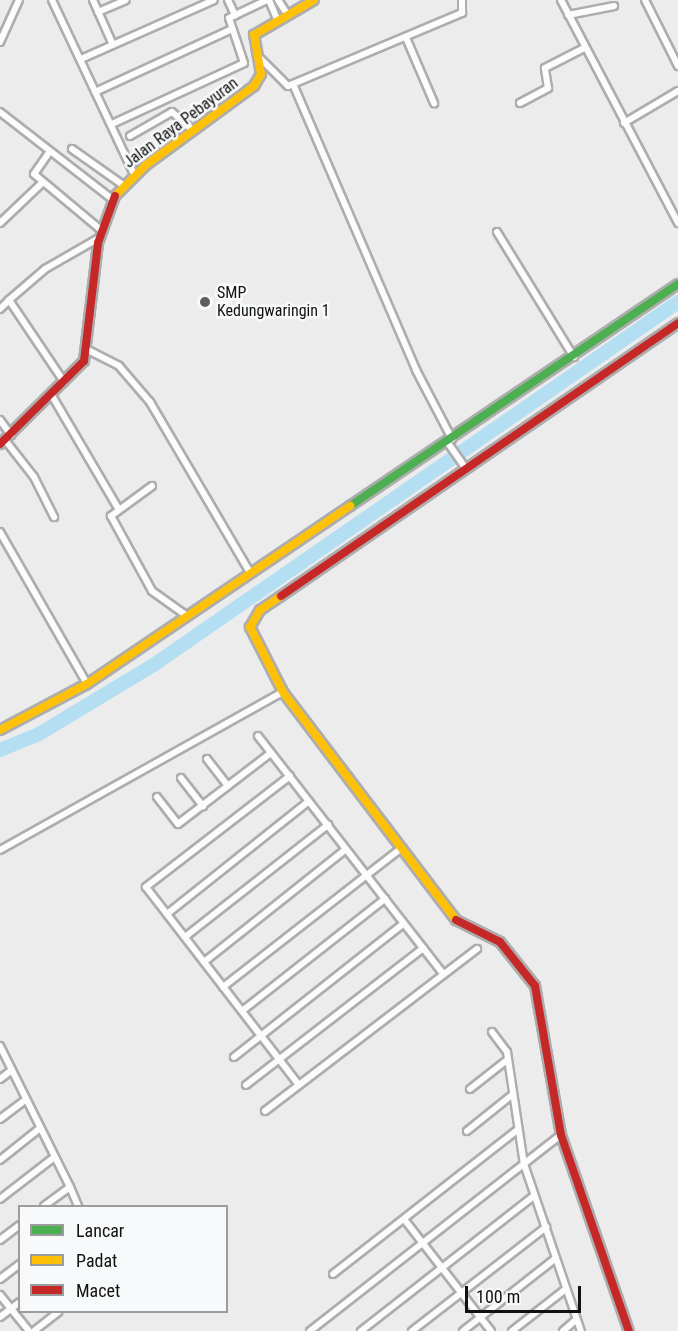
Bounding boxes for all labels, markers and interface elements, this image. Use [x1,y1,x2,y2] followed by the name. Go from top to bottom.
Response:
[120,74,242,172] street label: Jalan Raya Pebayuran
[217,283,330,321] place label: SMP Kedungwaringin 1
[198,295,212,309] marker: SMP Kedungwaringin 1
[18,1205,228,1313] legend
[76,1220,124,1241] text: Lancar
[76,1250,117,1271] text: Padat
[468,1274,584,1312] scale bar
[76,1280,120,1301] text: Macet
[476,1286,520,1307] text: 100 m

